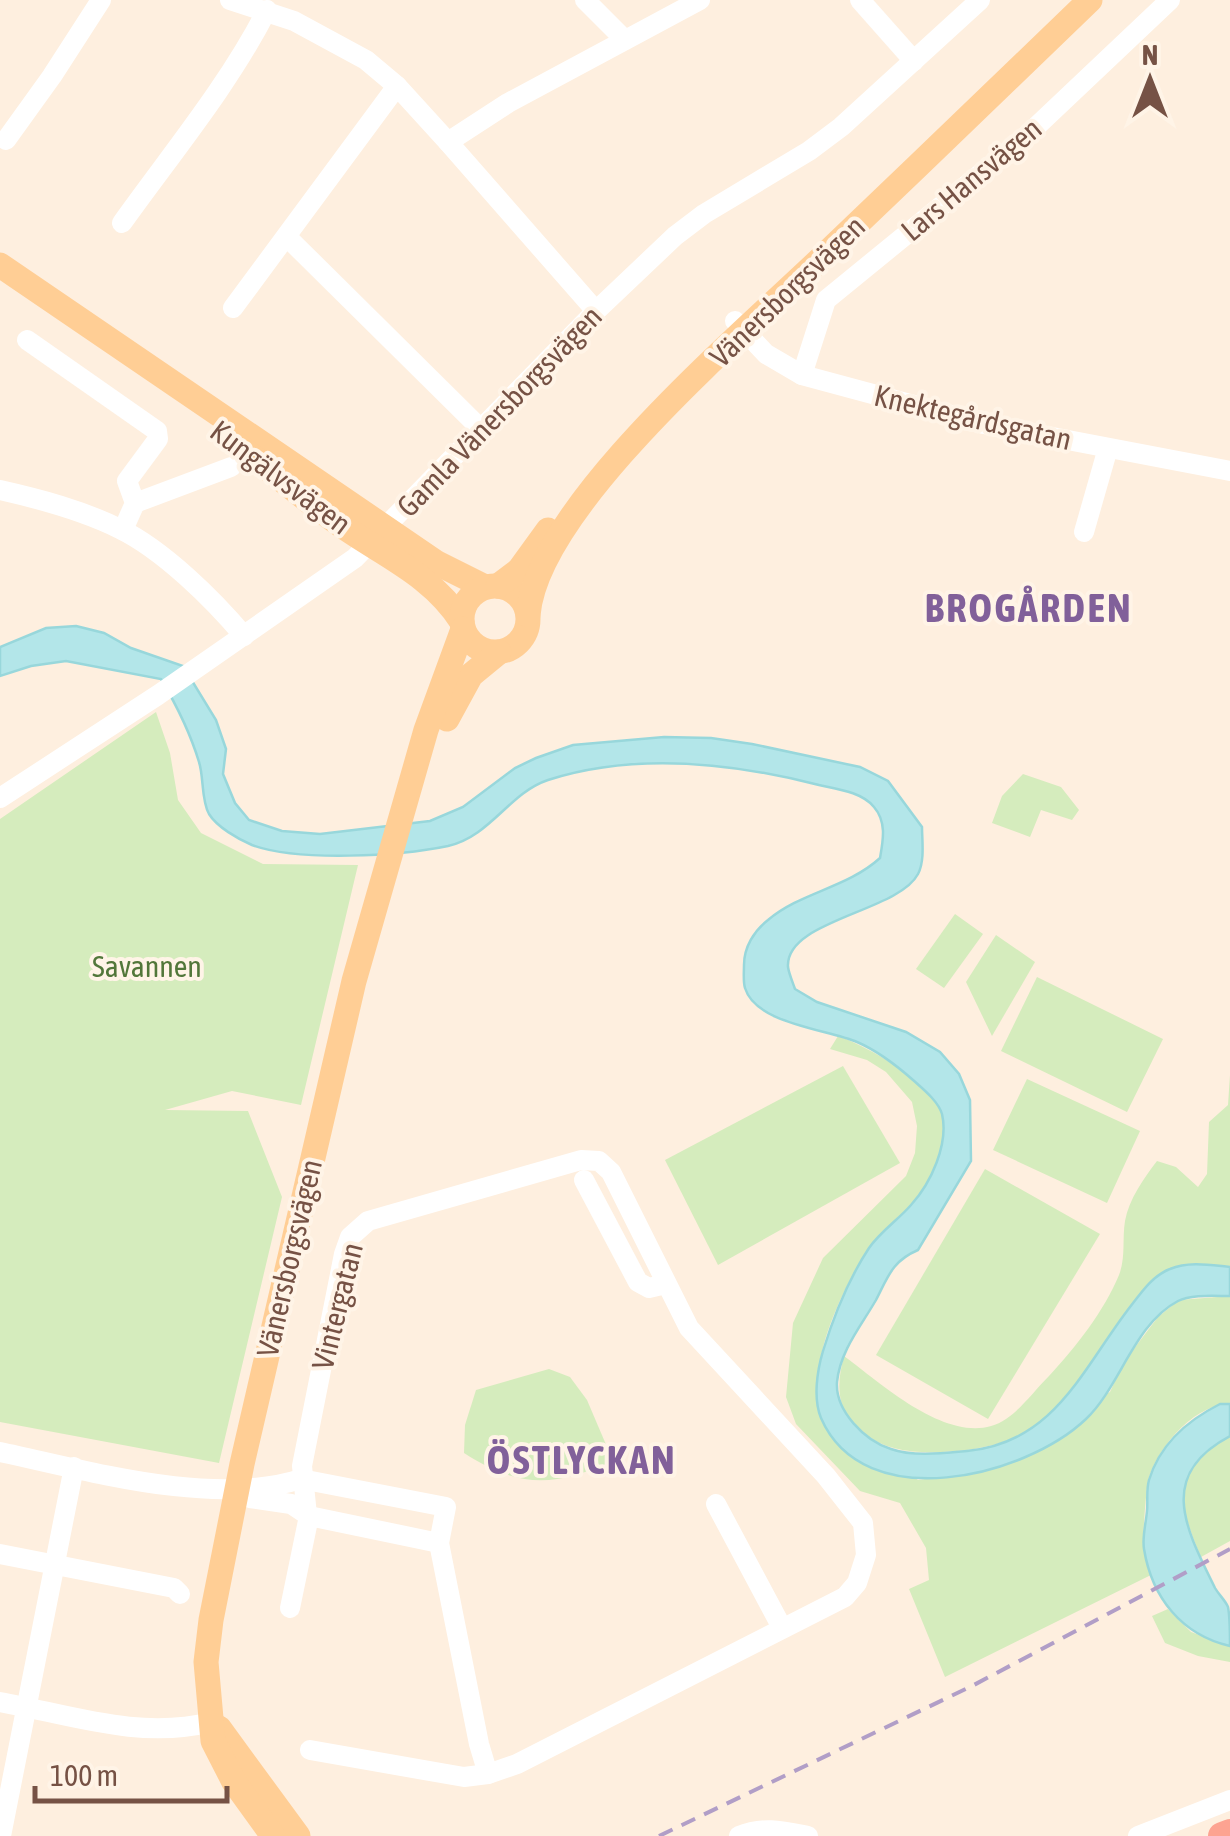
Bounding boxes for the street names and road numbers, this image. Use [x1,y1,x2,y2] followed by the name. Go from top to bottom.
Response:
[894,111,1048,247] street label: Lars Hansvägen
[703,209,871,373] street label: Vänersborgsvägen
[390,299,608,523] street label: Gamla Vänersborgsvägen
[871,378,1075,456] street label: Knektegårdsgatan
[204,413,358,541] street label: Kungälvsvägen
[250,1156,328,1360] street label: Vänersborgsvägen
[305,1239,369,1373] street label: Vintergatan

